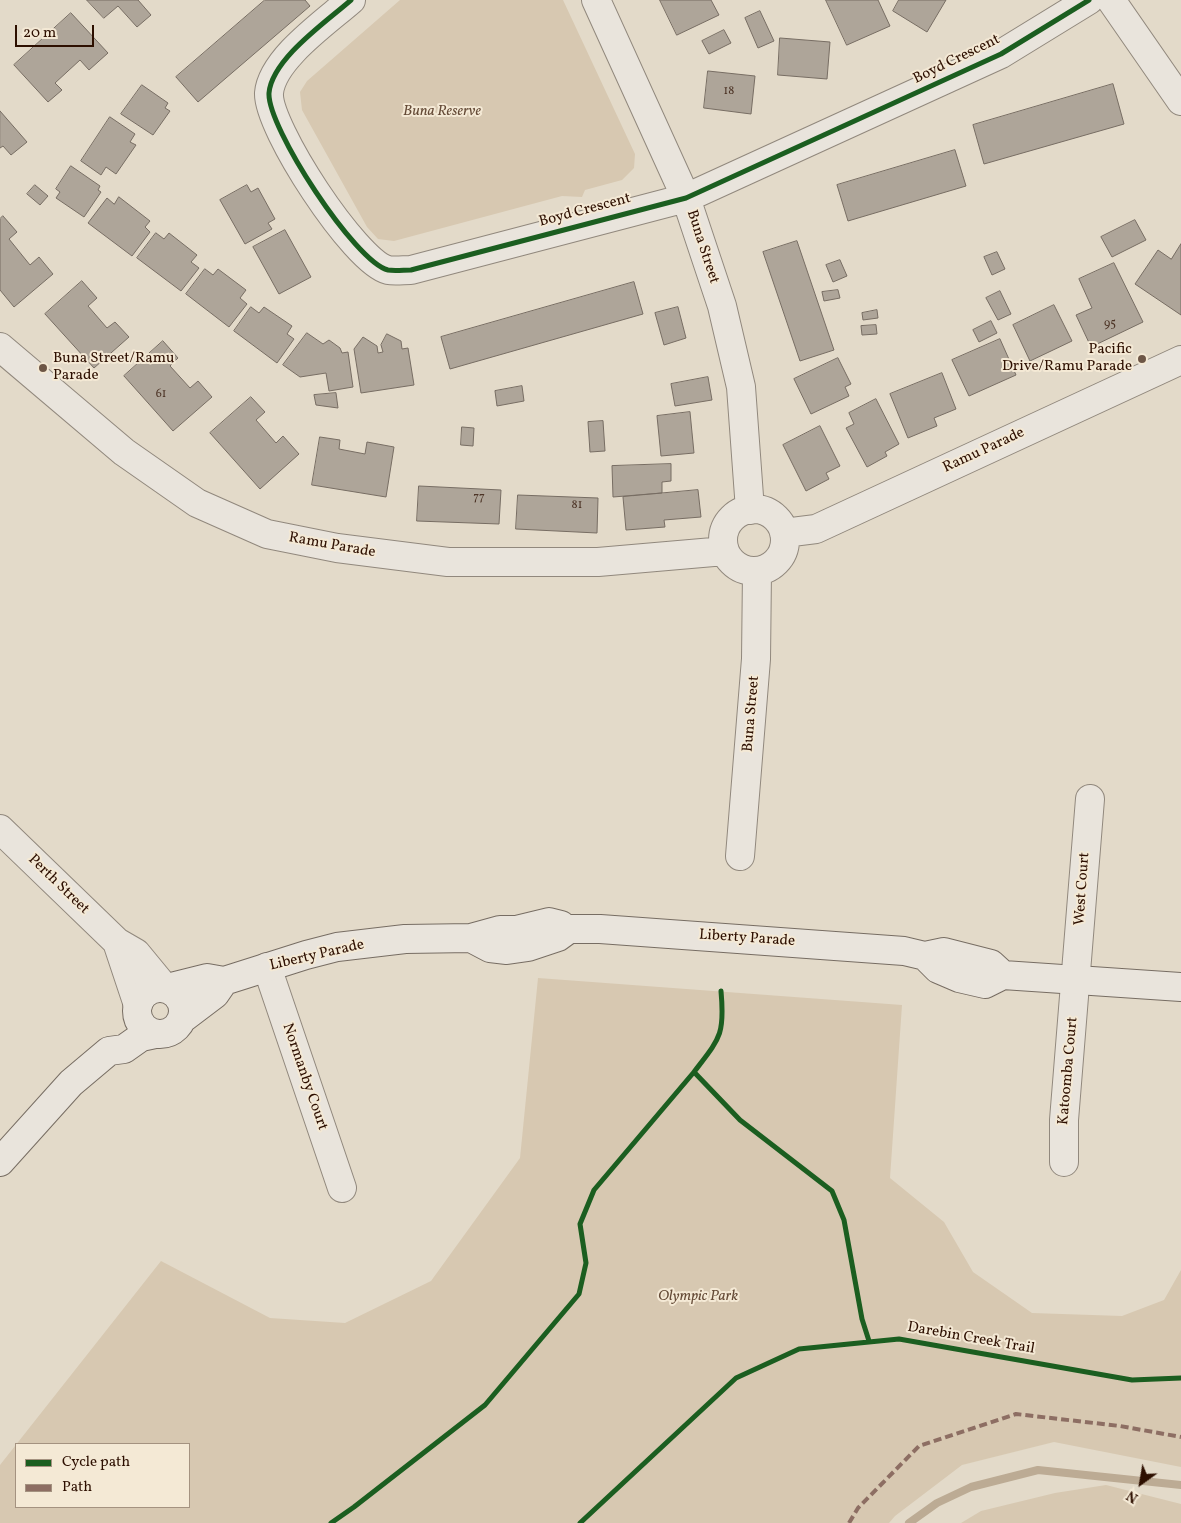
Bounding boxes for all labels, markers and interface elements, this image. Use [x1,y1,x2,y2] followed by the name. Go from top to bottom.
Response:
[18,15,96,47] scale bar
[23,23,56,44] text: 20 m
[911,31,1003,89] street label: Boyd Crescent
[724,85,734,99] house number: 18
[403,103,481,121] park label: Buna Reserve
[537,190,633,232] street label: Boyd Crescent
[682,208,722,286] street label: Buna Street
[1104,318,1116,332] house number: 95
[1002,341,1132,376] place label: Pacific Drive/Ramu Parade
[53,350,174,385] place label: Buna Street/Ramu Parade
[1136,353,1148,365] marker: Pacific Drive/Ramu Parade
[37,362,49,374] marker: Buna Street/Ramu Parade
[156,388,166,402] house number: 61
[940,424,1028,478] street label: Ramu Parade
[473,491,485,505] house number: 77
[572,499,582,513] house number: 81
[287,529,377,563] street label: Ramu Parade
[740,675,764,753] street label: Buna Street
[24,851,92,919] street label: Perth Street
[1071,852,1095,926] street label: West Court
[698,927,796,951] street label: Liberty Parade
[268,936,366,976] street label: Liberty Parade
[1055,1016,1083,1126] street label: Katoomba Court
[277,1021,331,1133] street label: Normanby Court
[658,1288,738,1306] park label: Olympic Park
[906,1319,1036,1359] street label: Darebin Creek Trail
[15,1443,190,1508] legend
[62,1452,130,1473] text: Cycle path
[1116,1458,1166,1508] north arrow
[62,1477,92,1498] text: Path
[1123,1485,1142,1507] text: N

